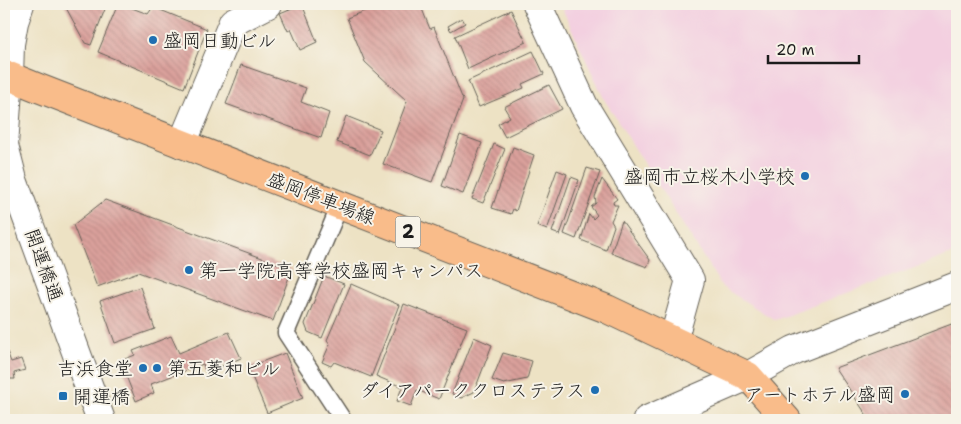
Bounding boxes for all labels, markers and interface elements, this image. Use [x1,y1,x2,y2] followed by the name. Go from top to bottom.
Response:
[163,28,277,53] place label: 盛岡日動ビル
[768,32,860,64] scale bar
[147,34,159,46] marker: 盛岡日動ビル
[776,40,815,60] text: 20 m
[624,164,795,189] place label: 盛岡市立桜木小学校
[263,166,379,230] street label: 盛岡停車場線
[799,170,811,182] marker: 盛岡市立桜木小学校
[396,216,420,248] road number: 2
[19,225,69,305] street label: 開運橋通
[199,258,483,283] place label: 第一学院高等学校盛岡キャンパス
[183,264,195,276] marker: 第一学院高等学校盛岡キャンパス
[57,356,133,381] place label: 吉浜食堂
[167,356,281,381] place label: 第五菱和ビル
[137,362,149,374] marker: 吉浜食堂
[151,362,163,374] marker: 第五菱和ビル
[360,378,585,403] place label: ダイアパーククロステラス
[745,382,895,407] place label: アートホテル盛岡
[73,384,130,409] place label: 開運橋
[589,384,601,396] marker: ダイアパーククロステラス
[899,388,911,400] marker: アートホテル盛岡
[57,390,69,402] marker: 開運橋

